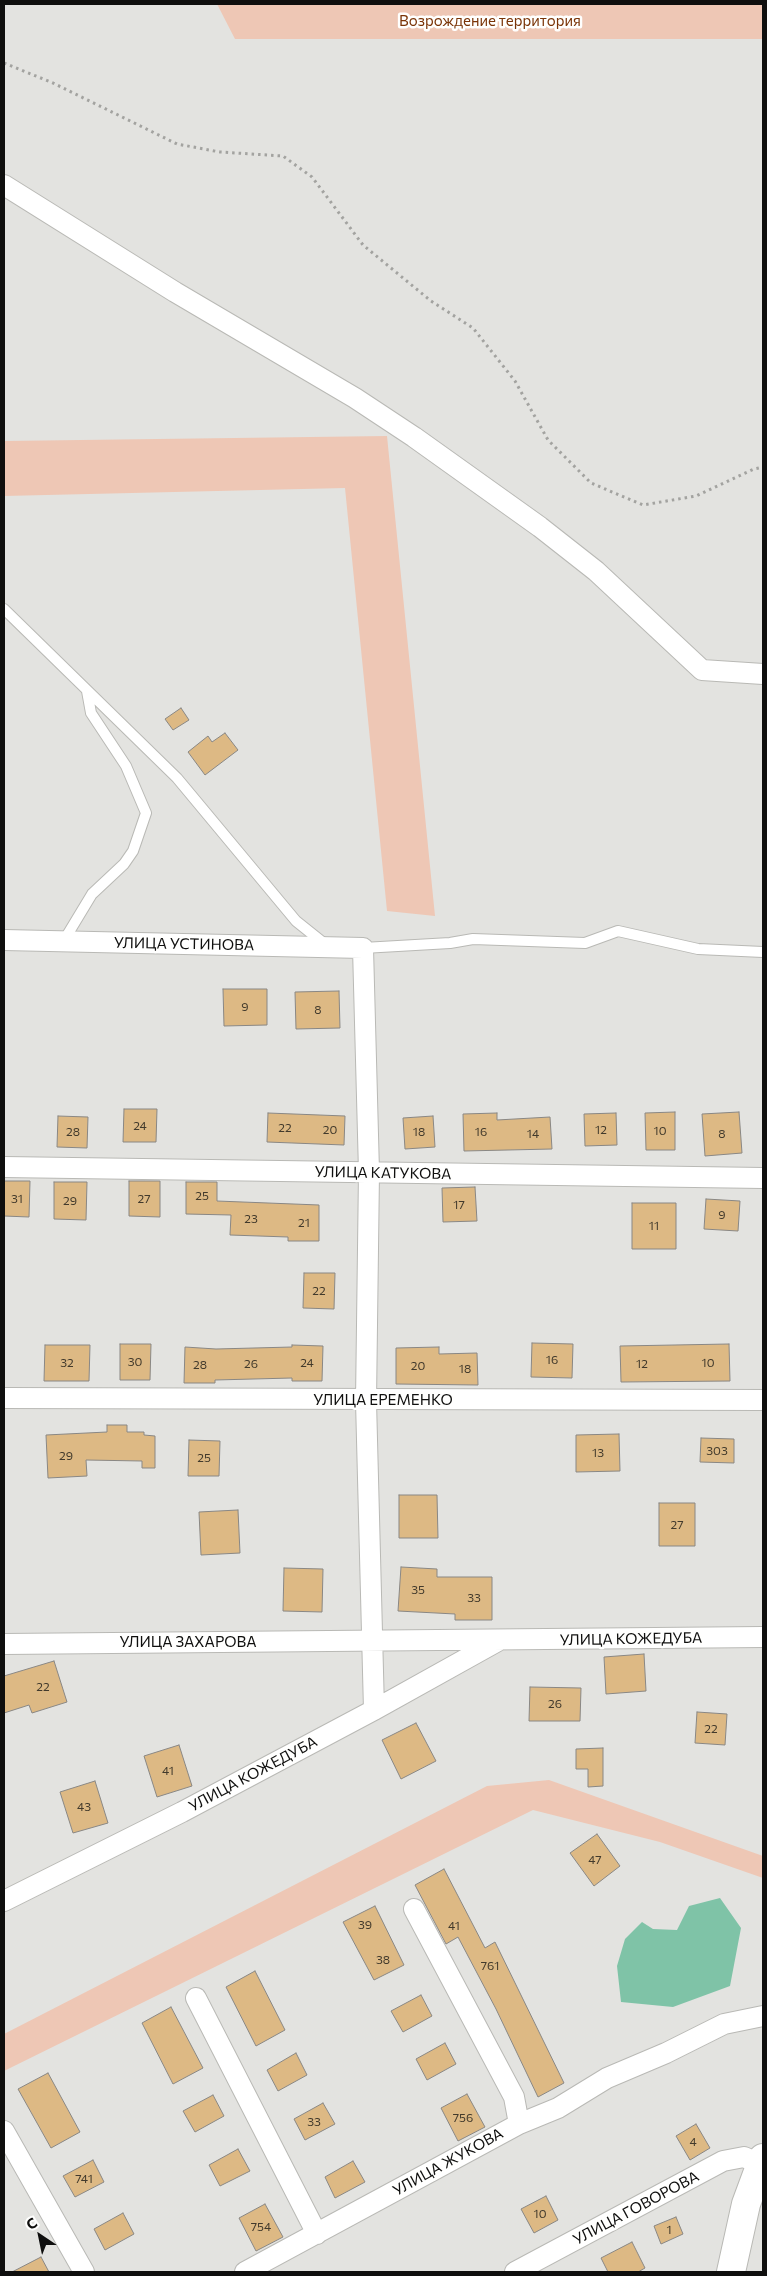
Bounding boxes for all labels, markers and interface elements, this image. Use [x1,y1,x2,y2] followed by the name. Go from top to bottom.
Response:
[399,12,581,30] park label: Возрождение территория
[114,934,254,954] street label: УЛИЦА УСТИНОВА
[241,1000,249,1014] house number: 9
[314,1003,322,1017] house number: 8
[133,1119,147,1133] house number: 24
[278,1121,292,1135] house number: 22
[323,1123,337,1137] house number: 20
[595,1123,607,1137] house number: 12
[654,1124,666,1138] house number: 10
[66,1125,80,1139] house number: 28
[413,1125,425,1139] house number: 18
[475,1125,487,1139] house number: 16
[527,1127,539,1141] house number: 14
[718,1127,726,1141] house number: 8
[315,1163,451,1183] street label: УЛИЦА КАТУКОВА
[195,1189,209,1203] house number: 25
[11,1192,23,1206] house number: 31
[138,1192,150,1206] house number: 27
[63,1194,77,1208] house number: 29
[453,1198,465,1212] house number: 17
[718,1208,726,1222] house number: 9
[244,1212,258,1226] house number: 23
[298,1216,310,1230] house number: 21
[649,1219,659,1233] house number: 11
[312,1284,326,1298] house number: 22
[546,1353,558,1367] house number: 16
[128,1355,142,1369] house number: 30
[60,1356,74,1370] house number: 32
[300,1356,314,1370] house number: 24
[702,1356,714,1370] house number: 10
[244,1357,258,1371] house number: 26
[636,1357,648,1371] house number: 12
[193,1358,207,1372] house number: 28
[411,1359,425,1373] house number: 20
[459,1362,471,1376] house number: 18
[313,1391,453,1409] street label: УЛИЦА ЕРЕМЕНКО
[706,1444,728,1458] house number: 303
[592,1446,604,1460] house number: 13
[59,1449,73,1463] house number: 29
[197,1451,211,1465] house number: 25
[671,1518,683,1532] house number: 27
[411,1583,425,1597] house number: 35
[467,1591,481,1605] house number: 33
[559,1629,703,1649] street label: УЛИЦА КОЖЕДУБА
[119,1633,257,1651] street label: УЛИЦА ЗАХАРОВА
[36,1680,50,1694] house number: 22
[548,1697,562,1711] house number: 26
[704,1722,718,1736] house number: 22
[186,1733,320,1815] street label: УЛИЦА КОЖЕДУБА
[162,1764,174,1778] house number: 41
[77,1800,91,1814] house number: 43
[588,1853,602,1867] house number: 47
[358,1918,372,1932] house number: 39
[448,1919,460,1933] house number: 41
[376,1953,390,1967] house number: 38
[481,1959,499,1973] house number: 761
[453,2111,473,2125] house number: 756
[307,2115,321,2129] house number: 33
[390,2124,506,2200] street label: УЛИЦА ЖУКОВА
[689,2135,697,2149] house number: 4
[570,2167,702,2249] street label: УЛИЦА ГОВОРОВА
[75,2172,93,2186] house number: 741
[534,2207,546,2221] house number: 10
[15,2211,65,2261] north arrow
[23,2213,40,2233] text: С
[251,2220,271,2234] house number: 754
[666,2223,672,2237] house number: 1

